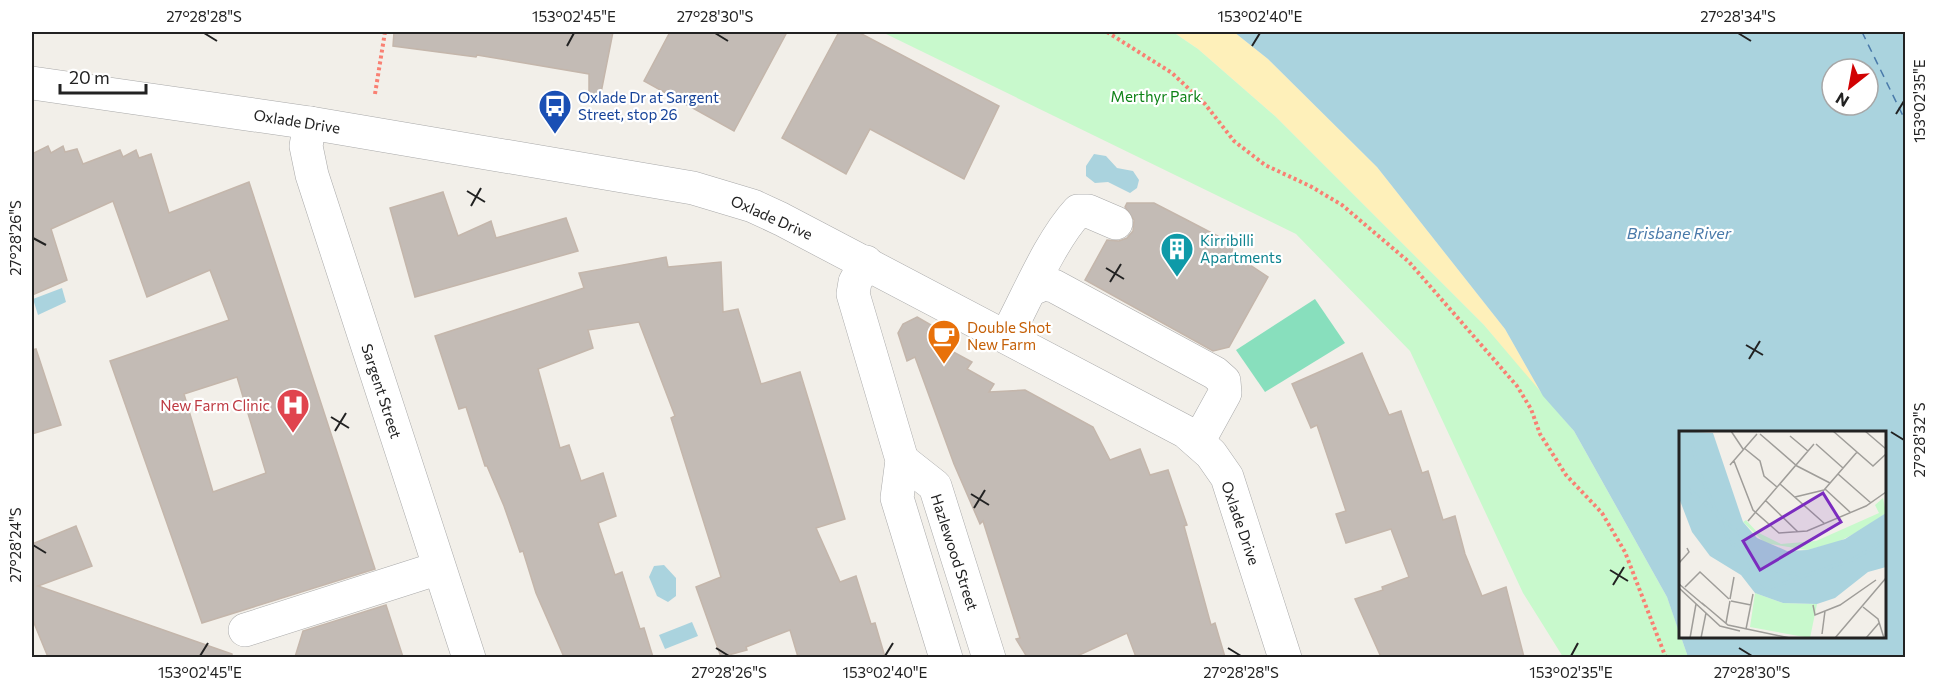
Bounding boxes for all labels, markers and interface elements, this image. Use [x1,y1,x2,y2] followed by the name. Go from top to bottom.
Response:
[166,7,242,25] text: 27°28'28"S
[532,7,616,25] text: 153°02'45"E
[677,7,753,25] text: 27°28'30"S
[1218,7,1303,25] text: 153°02'40"E
[1700,7,1776,25] text: 27°28'34"S
[60,57,146,95] scale bar
[1820,57,1880,117] north arrow
[1910,59,1928,143] text: 153°02'35"E
[69,66,110,88] text: 20 m
[1111,87,1201,105] park label: Merthyr Park
[537,88,573,135] bus stop icon: Oxlade Dr at Sargent Street, stop 26
[578,88,719,123] place label: Oxlade Dr at Sargent Street, stop 26
[1832,89,1852,112] text: N
[252,105,342,137] street label: Oxlade Drive
[728,191,816,243] street label: Oxlade Drive
[6,200,24,276] text: 27°28'26"S
[1627,223,1732,242] water label: Brisbane River
[1159,231,1195,278] building icon: Kirribilli Apartments
[1200,231,1282,266] place label: Kirribilli Apartments
[926,318,962,365] cafe icon: Double Shot New Farm
[967,318,1051,353] place label: Double Shot New Farm
[358,341,406,441] street label: Sargent Street
[275,387,311,434] hospital icon: New Farm Clinic
[160,396,270,414] place label: New Farm Clinic
[1910,402,1928,478] text: 27°28'32"S
[1679,431,1886,638] inset map
[1218,479,1264,567] street label: Oxlade Drive
[928,491,982,613] street label: Hazlewood Street
[6,507,24,583] text: 27°28'24"S
[158,663,242,681] text: 153°02'45"E
[691,663,767,681] text: 27°28'26"S
[843,663,928,681] text: 153°02'40"E
[1203,663,1279,681] text: 27°28'28"S
[1529,663,1613,681] text: 153°02'35"E
[1714,663,1790,681] text: 27°28'30"S

